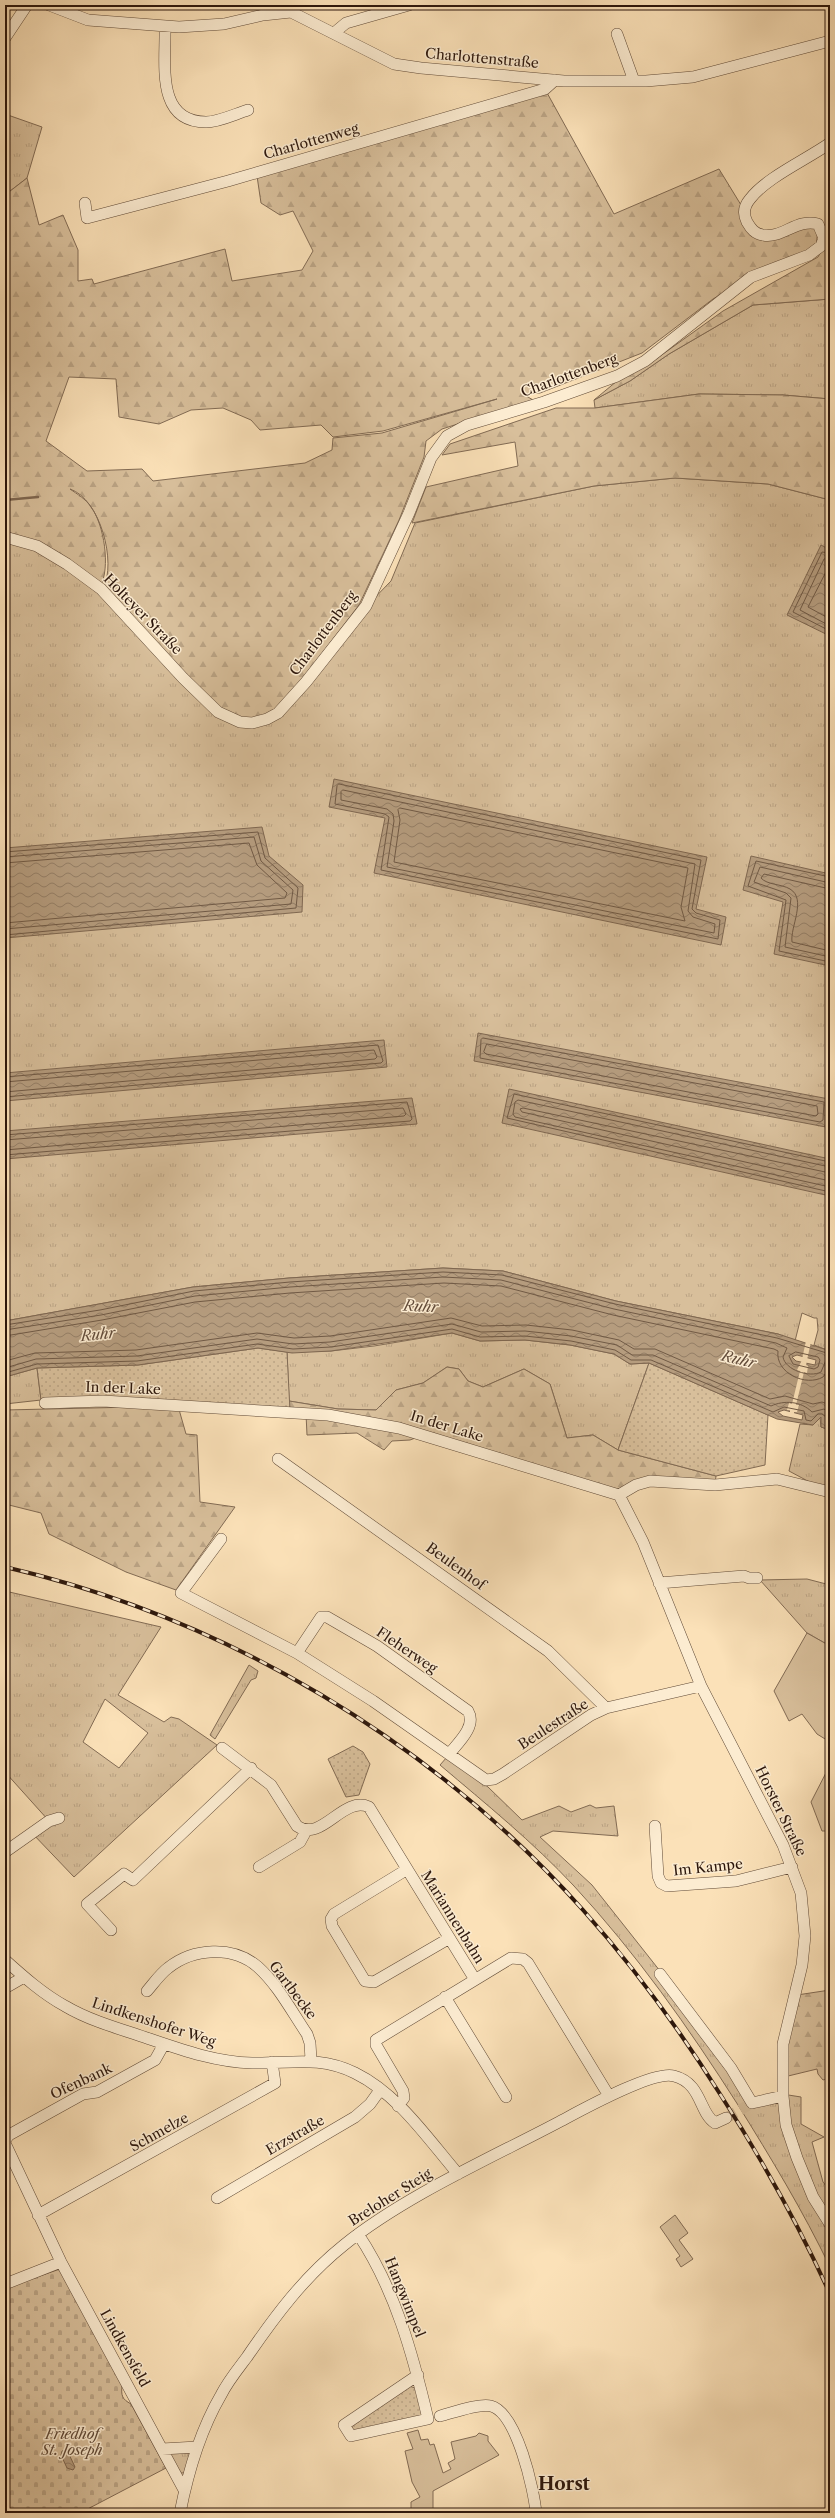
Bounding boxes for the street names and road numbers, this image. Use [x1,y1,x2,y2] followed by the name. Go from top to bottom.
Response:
[425,44,540,72] street label: Charlottenstraße
[261,119,361,163] street label: Charlottenweg
[518,349,620,401] street label: Charlottenberg
[100,570,186,658] street label: Holteyer Straße
[285,587,361,679] street label: Charlottenberg
[85,1378,161,1398] street label: In der Lake
[408,1406,486,1446] street label: In der Lake
[423,1538,491,1595] street label: Beulenhof
[373,1623,442,1677] street label: Fleherweg
[515,1695,592,1753] street label: Beulestraße
[751,1763,811,1859] street label: Horster Straße
[672,1854,744,1880] street label: Im Kampe
[417,1867,489,1967] street label: Mariannenbahn
[265,1957,321,2023] street label: Gartbecke
[90,1993,219,2051] street label: Lindkenshofer Weg
[47,2059,115,2103] street label: Ofenbank
[126,2108,192,2156] street label: Schmelze
[263,2111,328,2159] street label: Erzstraße
[345,2164,435,2230] street label: Breloher Steig
[381,2254,429,2340] street label: Hangwimpel
[96,2306,154,2391] street label: Lindkensfeld

